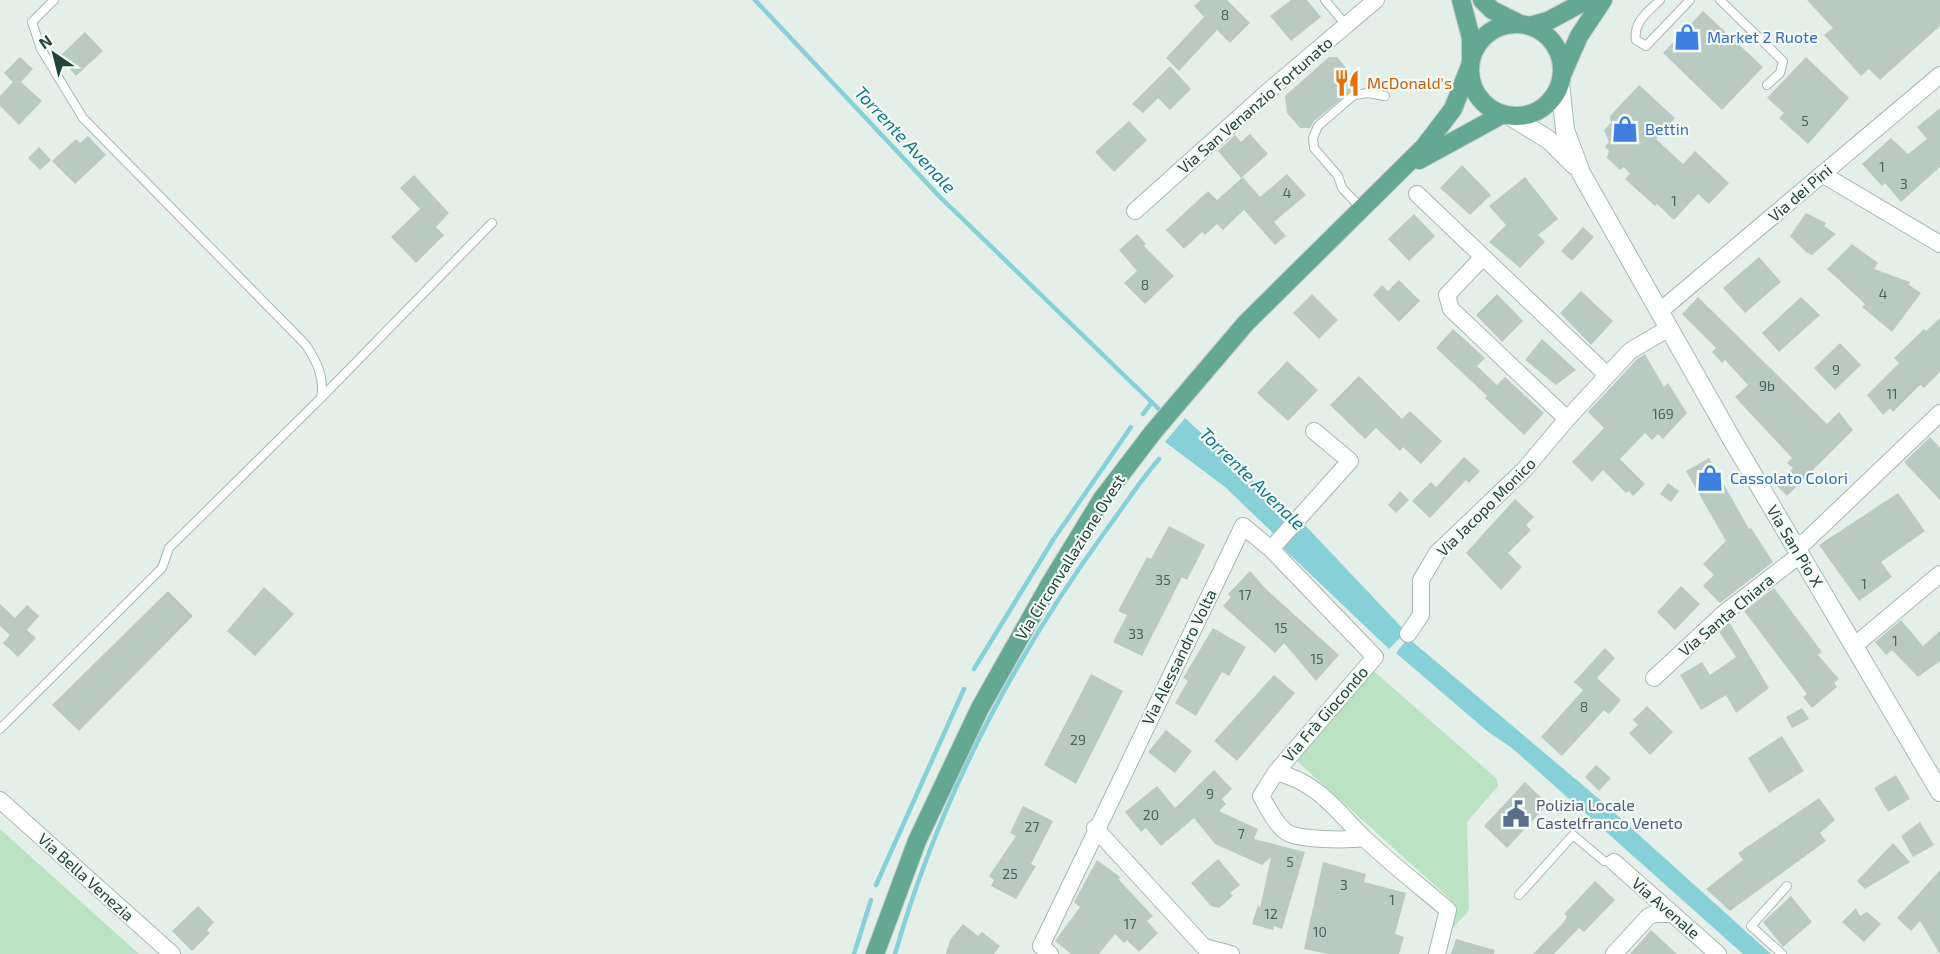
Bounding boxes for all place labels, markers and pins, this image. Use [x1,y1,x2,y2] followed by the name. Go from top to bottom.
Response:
[1672,22,1702,52] shop icon: Market 2 Ruote
[1707,27,1818,46] place label: Market 2 Ruote
[1332,68,1362,98] restaurant icon: McDonald's
[1367,73,1452,92] place label: McDonald's
[1610,114,1640,144] shop icon: Bettin
[1645,119,1689,138] place label: Bettin
[1695,463,1725,493] shop icon: Cassolato Colori
[1730,468,1848,487] place label: Cassolato Colori
[1536,795,1683,832] place label: Polizia Locale Castelfranco Veneto
[1501,799,1531,829] public building icon: Polizia Locale Castelfranco Veneto

